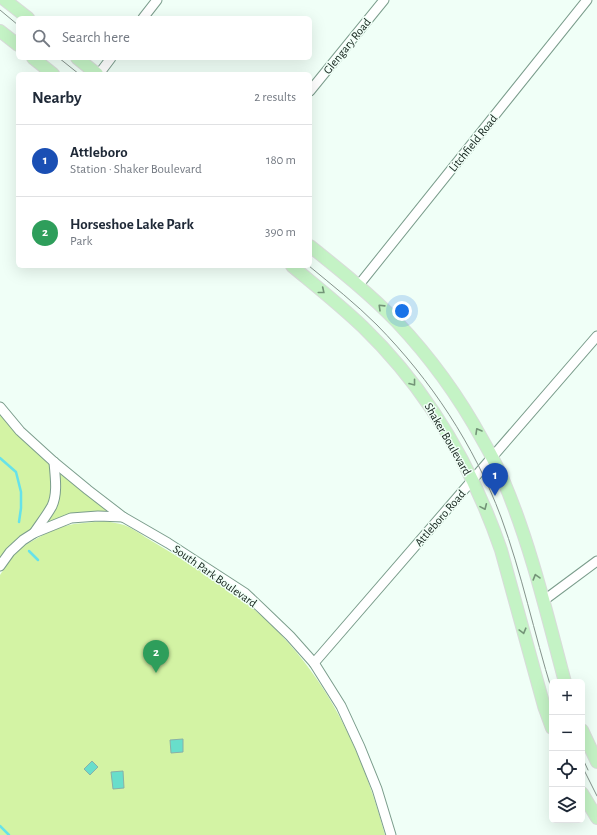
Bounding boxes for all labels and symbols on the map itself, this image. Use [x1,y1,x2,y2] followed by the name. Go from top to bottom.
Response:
[321,16,374,77] street label: Glengary Road
[446,112,500,174] street label: Litchfield Road
[317,286,324,293] one-way arrow
[392,301,412,321] your location
[378,304,386,311] one-way arrow
[408,379,415,386] one-way arrow
[422,401,474,477] street label: Shaker Boulevard
[475,428,482,435] one-way arrow
[482,463,508,496] pin: 1
[412,487,468,549] street label: Attleboro Road
[480,504,488,511] one-way arrow
[171,543,259,609] street label: South Park Boulevard
[532,574,541,581] one-way arrow
[518,628,527,635] one-way arrow
[143,640,169,673] pin: 2

